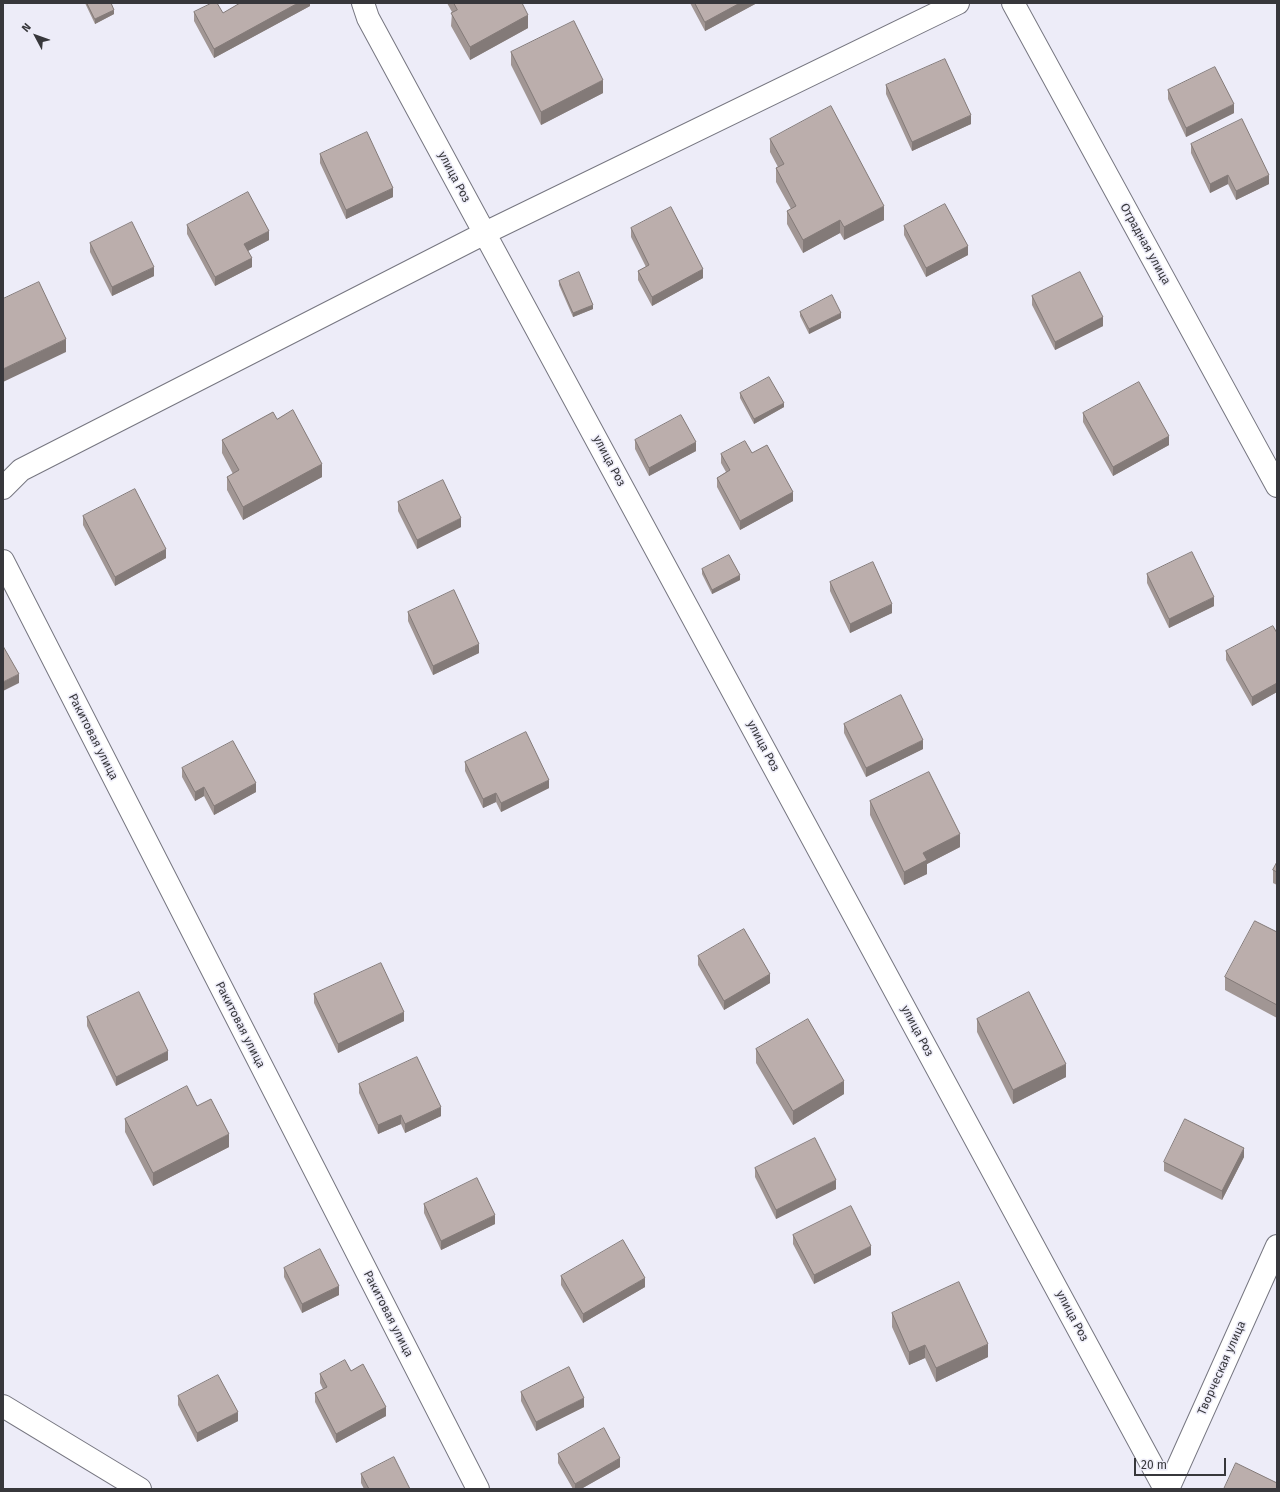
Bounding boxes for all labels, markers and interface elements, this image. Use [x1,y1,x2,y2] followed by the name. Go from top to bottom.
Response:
[16,16,56,56] north arrow
[19,21,34,35] text: N
[435,149,473,205] street label: улица Роз
[1117,201,1173,287] street label: Отрадная улица
[590,433,628,489] street label: улица Роз
[65,692,121,782] street label: Ракитовая улица
[744,718,782,774] street label: улица Роз
[212,980,268,1070] street label: Ракитовая улица
[898,1003,936,1059] street label: улица Роз
[360,1269,416,1359] street label: Ракитовая улица
[1053,1288,1091,1344] street label: улица Роз
[1195,1319,1249,1417] street label: Творческая улица
[1136,1450,1228,1476] scale bar
[1141,1458,1167,1472] text: 20 m

